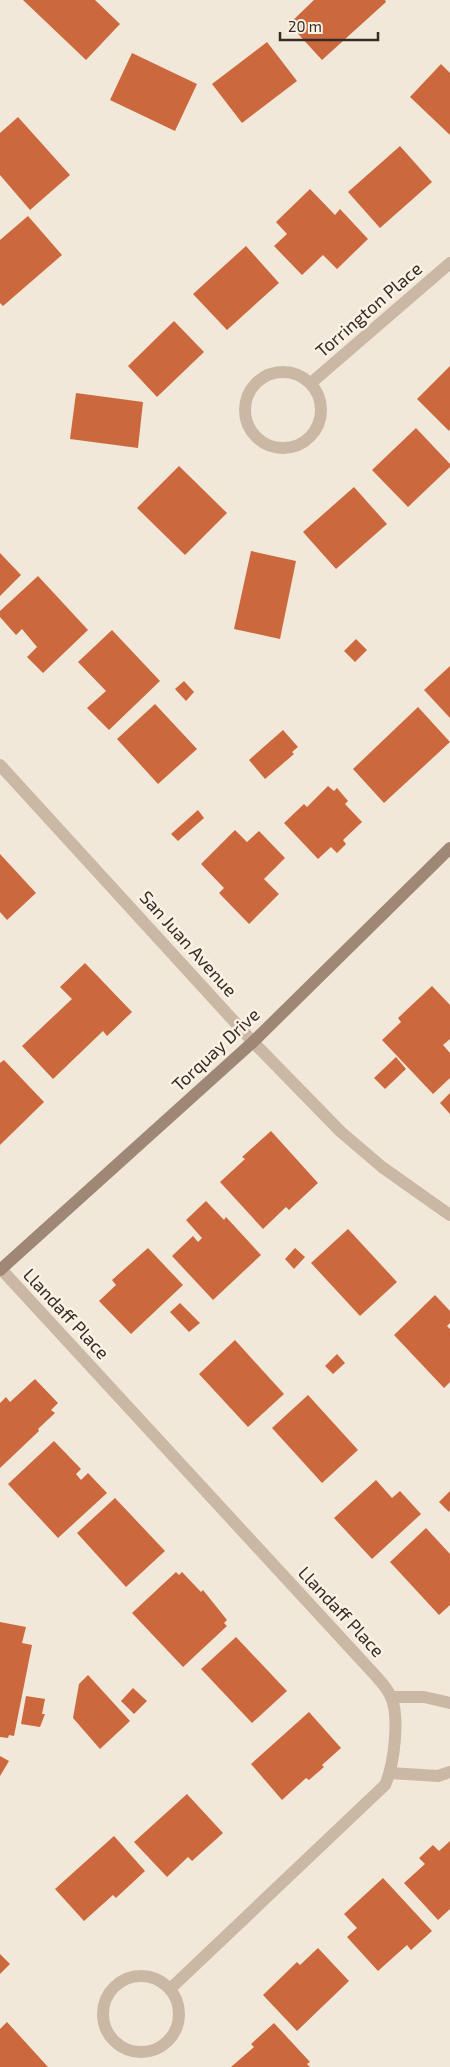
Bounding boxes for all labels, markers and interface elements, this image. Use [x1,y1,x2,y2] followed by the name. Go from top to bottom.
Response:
[280,10,378,42] scale bar
[288,17,322,35] text: 20 m
[311,257,426,361] street label: Torrington Place
[135,886,242,1001] street label: San Juan Avenue
[167,1003,264,1095] street label: Torquay Drive
[19,1263,114,1363] street label: Llandaff Place
[294,1561,389,1661] street label: Llandaff Place

